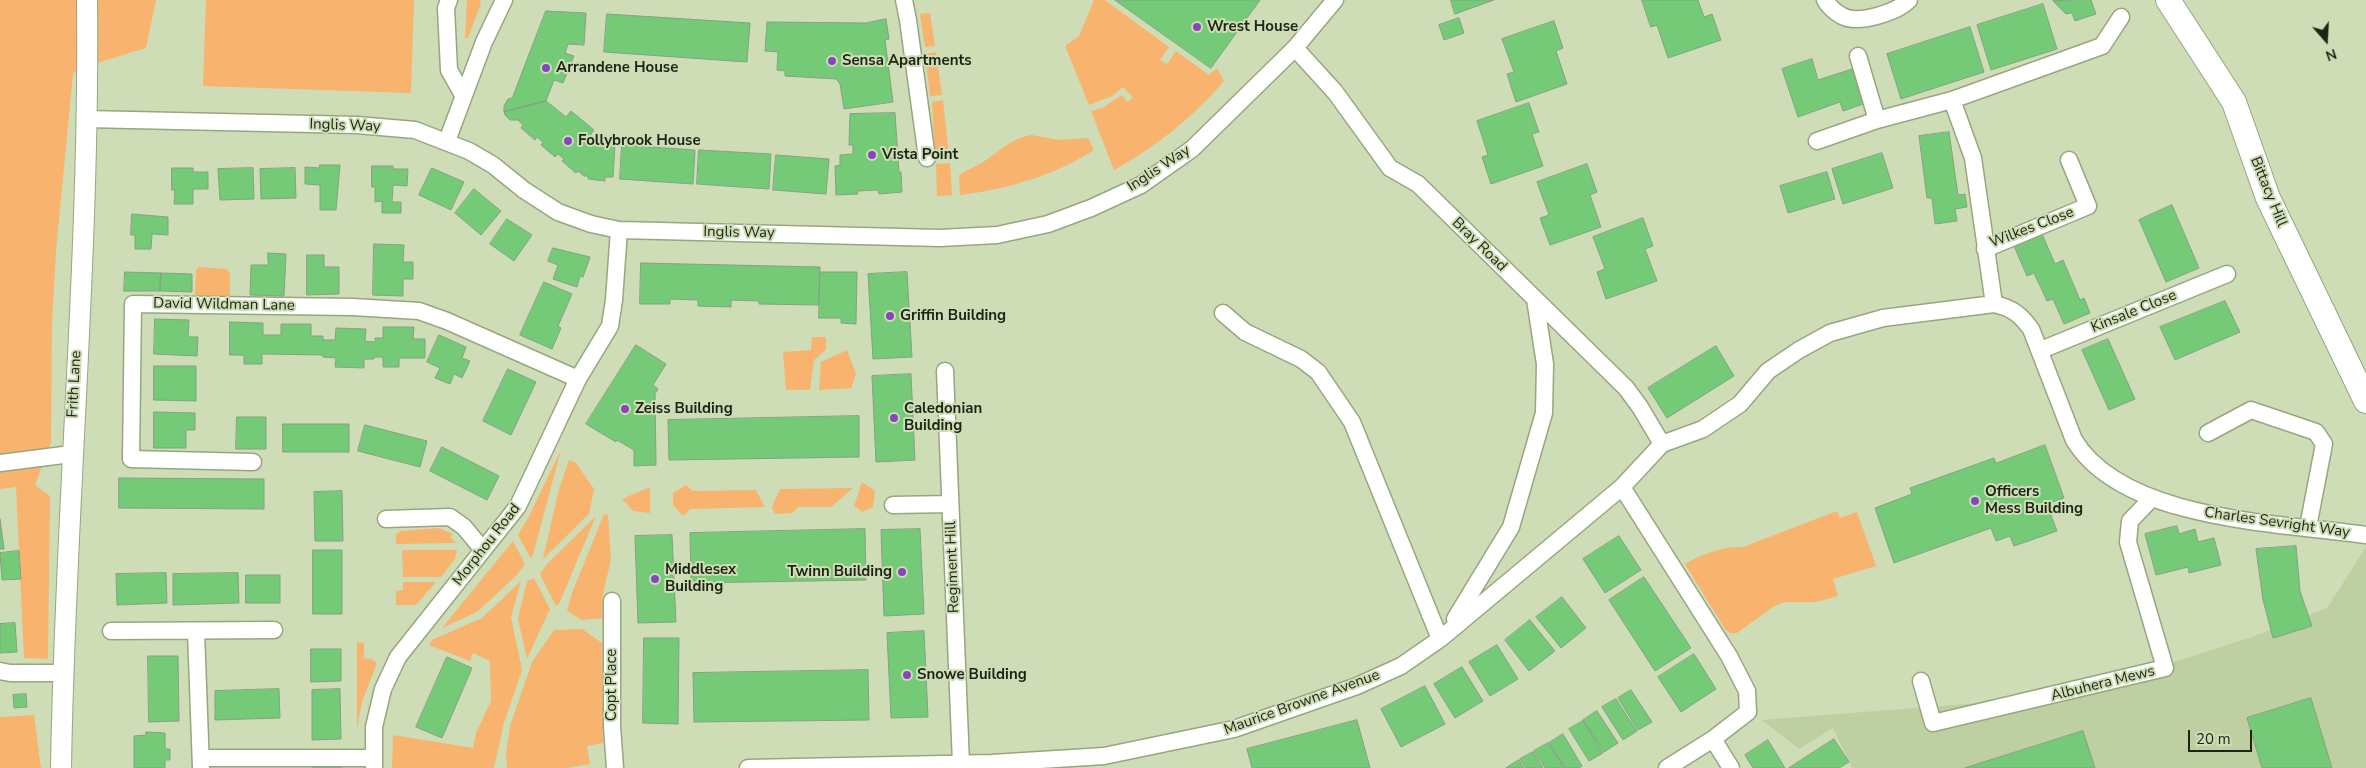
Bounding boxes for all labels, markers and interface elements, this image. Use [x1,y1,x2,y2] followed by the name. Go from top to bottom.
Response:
[2301,15,2351,65] north arrow
[1207,18,1298,36] place label: Wrest House
[1191,21,1203,33] marker: Wrest House
[2323,44,2339,65] text: N
[842,52,972,70] place label: Sensa Apartments
[826,55,838,67] marker: Sensa Apartments
[556,59,678,77] place label: Arrandene House
[540,62,552,74] marker: Arrandene House
[309,116,381,136] street label: Inglis Way
[578,132,701,150] place label: Follybrook House
[562,135,574,147] marker: Follybrook House
[1124,142,1194,196] street label: Inglis Way
[882,146,958,164] place label: Vista Point
[866,149,878,161] marker: Vista Point
[2246,154,2290,230] street label: Bittacy Hill
[1987,204,2077,252] street label: Wilkes Close
[1448,214,1510,276] street label: Bray Road
[703,223,775,243] street label: Inglis Way
[2089,287,2179,337] street label: Kinsale Close
[153,295,295,315] street label: David Wildman Lane
[900,307,1006,325] place label: Griffin Building
[884,310,896,322] marker: Griffin Building
[64,350,86,418] street label: Frith Lane
[635,400,733,418] place label: Zeiss Building
[904,400,982,435] place label: Caledonian Building
[619,403,631,415] marker: Zeiss Building
[888,412,900,424] marker: Caledonian Building
[1985,483,2083,518] place label: Officers Mess Building
[1969,495,1981,507] marker: Officers Mess Building
[449,500,525,590] street label: Morphou Road
[2203,504,2351,542] street label: Charles Sevright Way
[942,521,964,613] street label: Regiment Hill
[665,561,736,596] place label: Middlesex Building
[787,563,892,581] place label: Twinn Building
[896,566,908,578] marker: Twinn Building
[649,573,661,585] marker: Middlesex Building
[603,649,621,721] street label: Copt Place
[2049,662,2157,706] street label: Albuhera Mews
[917,666,1027,684] place label: Snowe Building
[1222,666,1382,740] street label: Maurice Browne Avenue
[901,669,913,681] marker: Snowe Building
[2191,720,2255,752] scale bar
[2196,729,2231,749] text: 20 m

